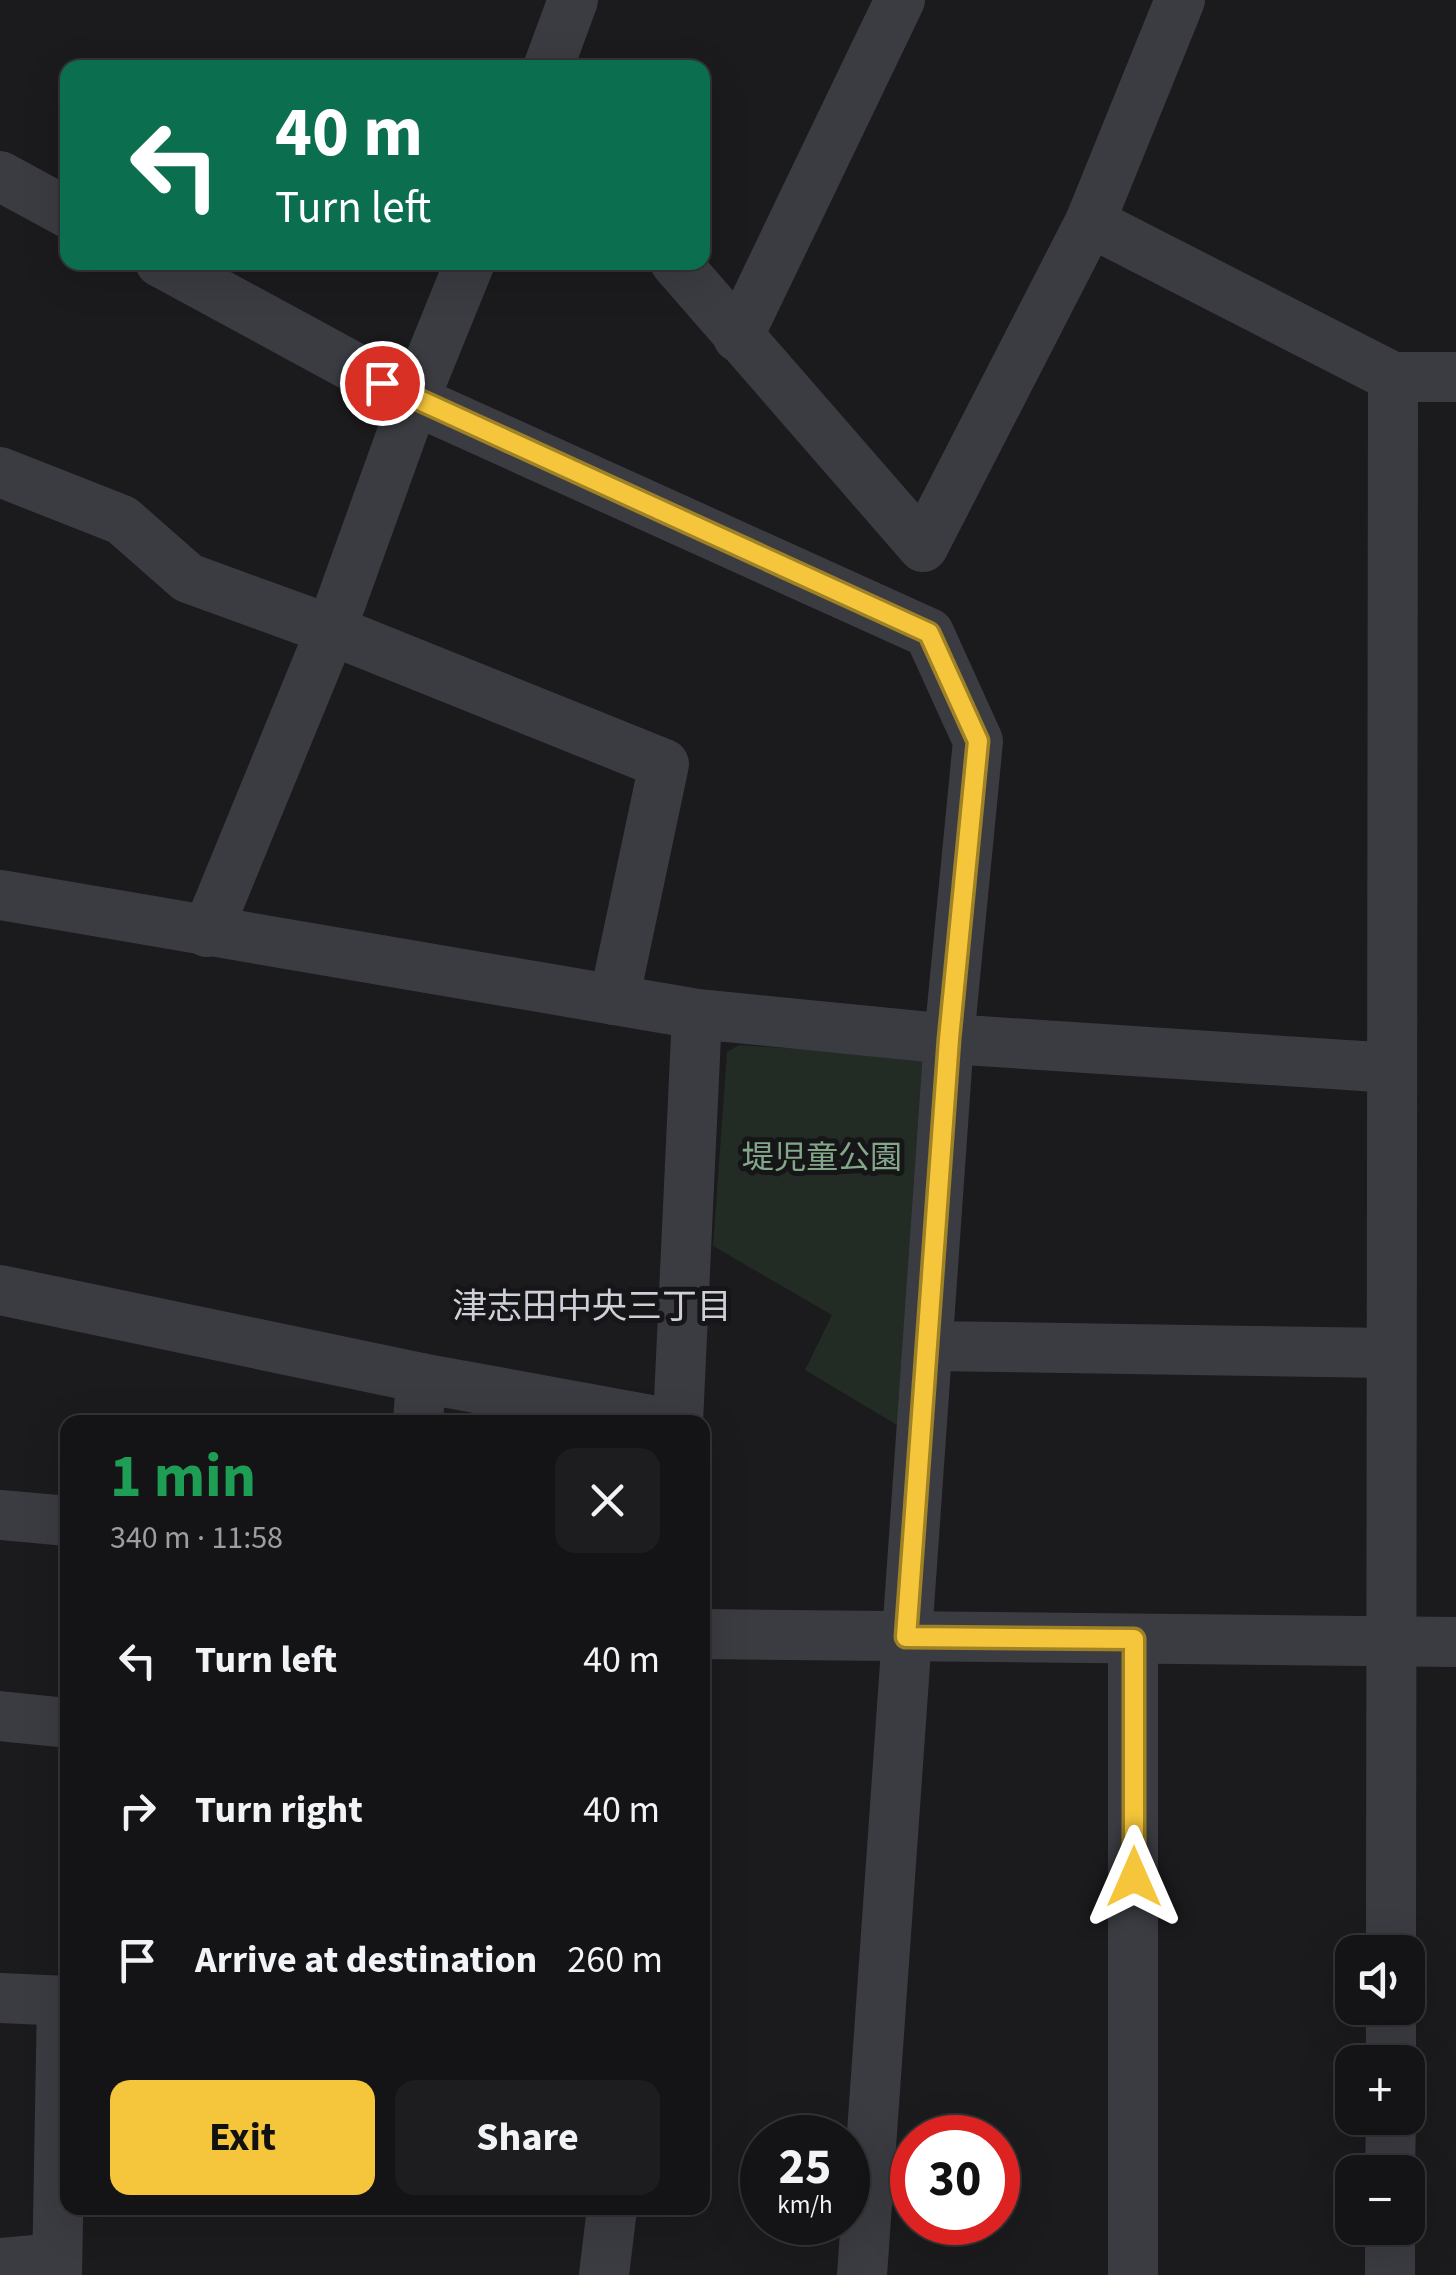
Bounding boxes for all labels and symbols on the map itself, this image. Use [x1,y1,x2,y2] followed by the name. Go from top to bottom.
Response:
[340,341,425,426] pin
[742,1135,902,1181] park label: 堤児童公園
[452,1282,732,1332] district label: 津志田中央三丁目
[1082,1825,1186,1929] position arrow
[890,2115,1020,2245] speed limit sign: 30

